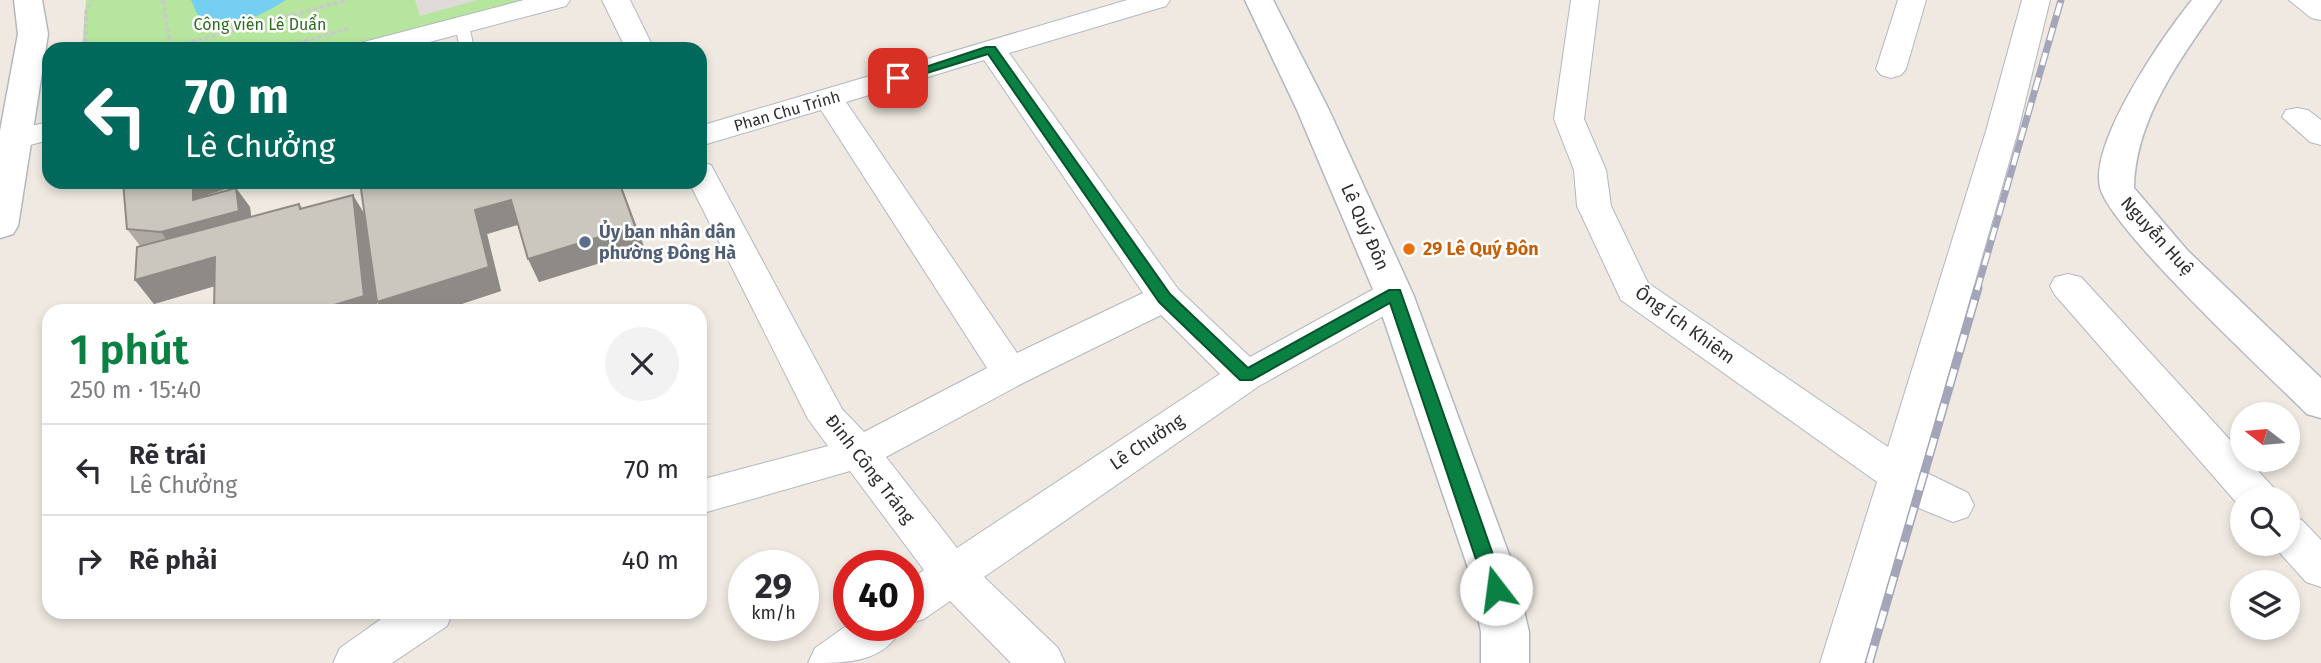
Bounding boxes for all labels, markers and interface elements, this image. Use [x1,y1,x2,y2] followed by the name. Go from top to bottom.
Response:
[194,14,326,34] park label: Công viên Lê Duẩn
[868,48,928,108] pin
[879,59,917,97] icon: arrive
[185,67,289,126] text: 70 m
[70,70,161,161] icon: left
[732,87,842,135] street label: Phan Chu Trinh
[185,127,335,165] text: Lê Chưởng
[1336,180,1394,274] street label: Lê Quý Đôn
[2116,191,2199,280] street label: Nguyễn Huệ
[599,219,736,264] place label: Ủy ban nhân dân phường Đông Hà
[577,234,593,250] marker: Ủy ban nhân dân phường Đông Hà
[1423,238,1539,260] place label: 29 Lê Quý Đôn
[1401,241,1417,257] marker: 29 Lê Quý Đôn
[1631,281,1740,369] street label: Ông Ích Khiêm
[70,325,189,375] text: 1 phút
[605,327,679,401] button: close
[70,376,201,404] text: 250 m · 15:40
[2230,402,2300,472] north arrow
[2230,402,2300,640] map controls
[1106,409,1189,475] street label: Lê Chưởng
[821,410,920,528] street label: Đinh Công Tráng
[129,440,206,471] text: Rẽ trái
[70,451,108,489] icon: left
[624,454,679,485] text: 70 m
[129,471,237,499] text: Lê Chưởng
[2230,486,2300,556] button: search
[70,542,108,580] icon: right
[129,545,217,576] text: Rẽ phải
[621,545,679,576] text: 40 m
[833,550,924,641] speed limit sign: 40
[1459,552,1533,626] position arrow
[755,565,792,607] text: 29
[2230,570,2300,640] button: layers
[751,602,796,624] text: km/h

